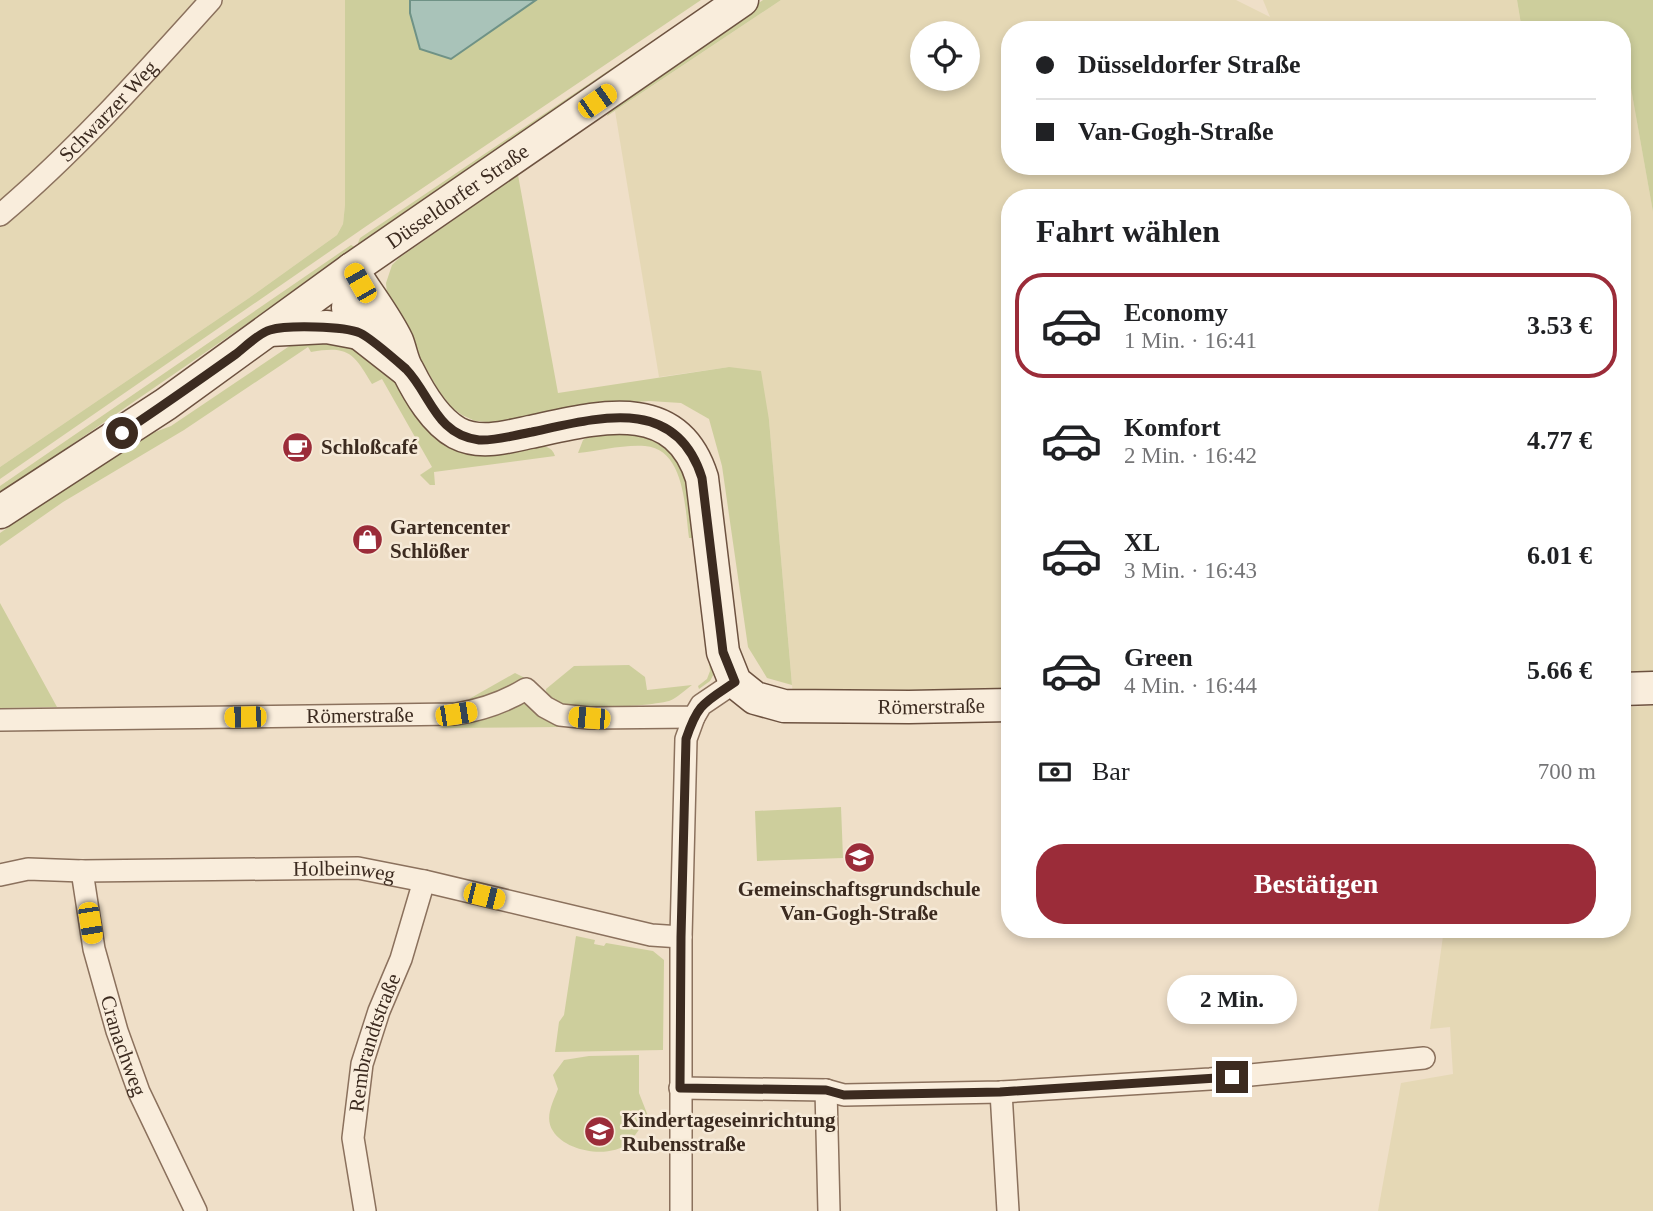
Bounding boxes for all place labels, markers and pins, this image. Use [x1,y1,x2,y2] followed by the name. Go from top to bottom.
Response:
[281,430,315,464] cafe icon: Schloßcafé
[321,435,418,459] place label: Schloßcafé
[390,515,510,563] place label: Gartencenter Schlößer
[350,522,384,556] shop icon: Gartencenter Schlößer
[842,840,876,874] school or university icon: Gemeinschaftsgrundschule Van-Gogh-Straße
[738,877,980,925] place label: Gemeinschaftsgrundschule Van-Gogh-Straße
[622,1108,836,1156] place label: Kindertageseinrichtung Rubensstraße
[582,1115,616,1149] school or university icon: Kindertageseinrichtung Rubensstraße

